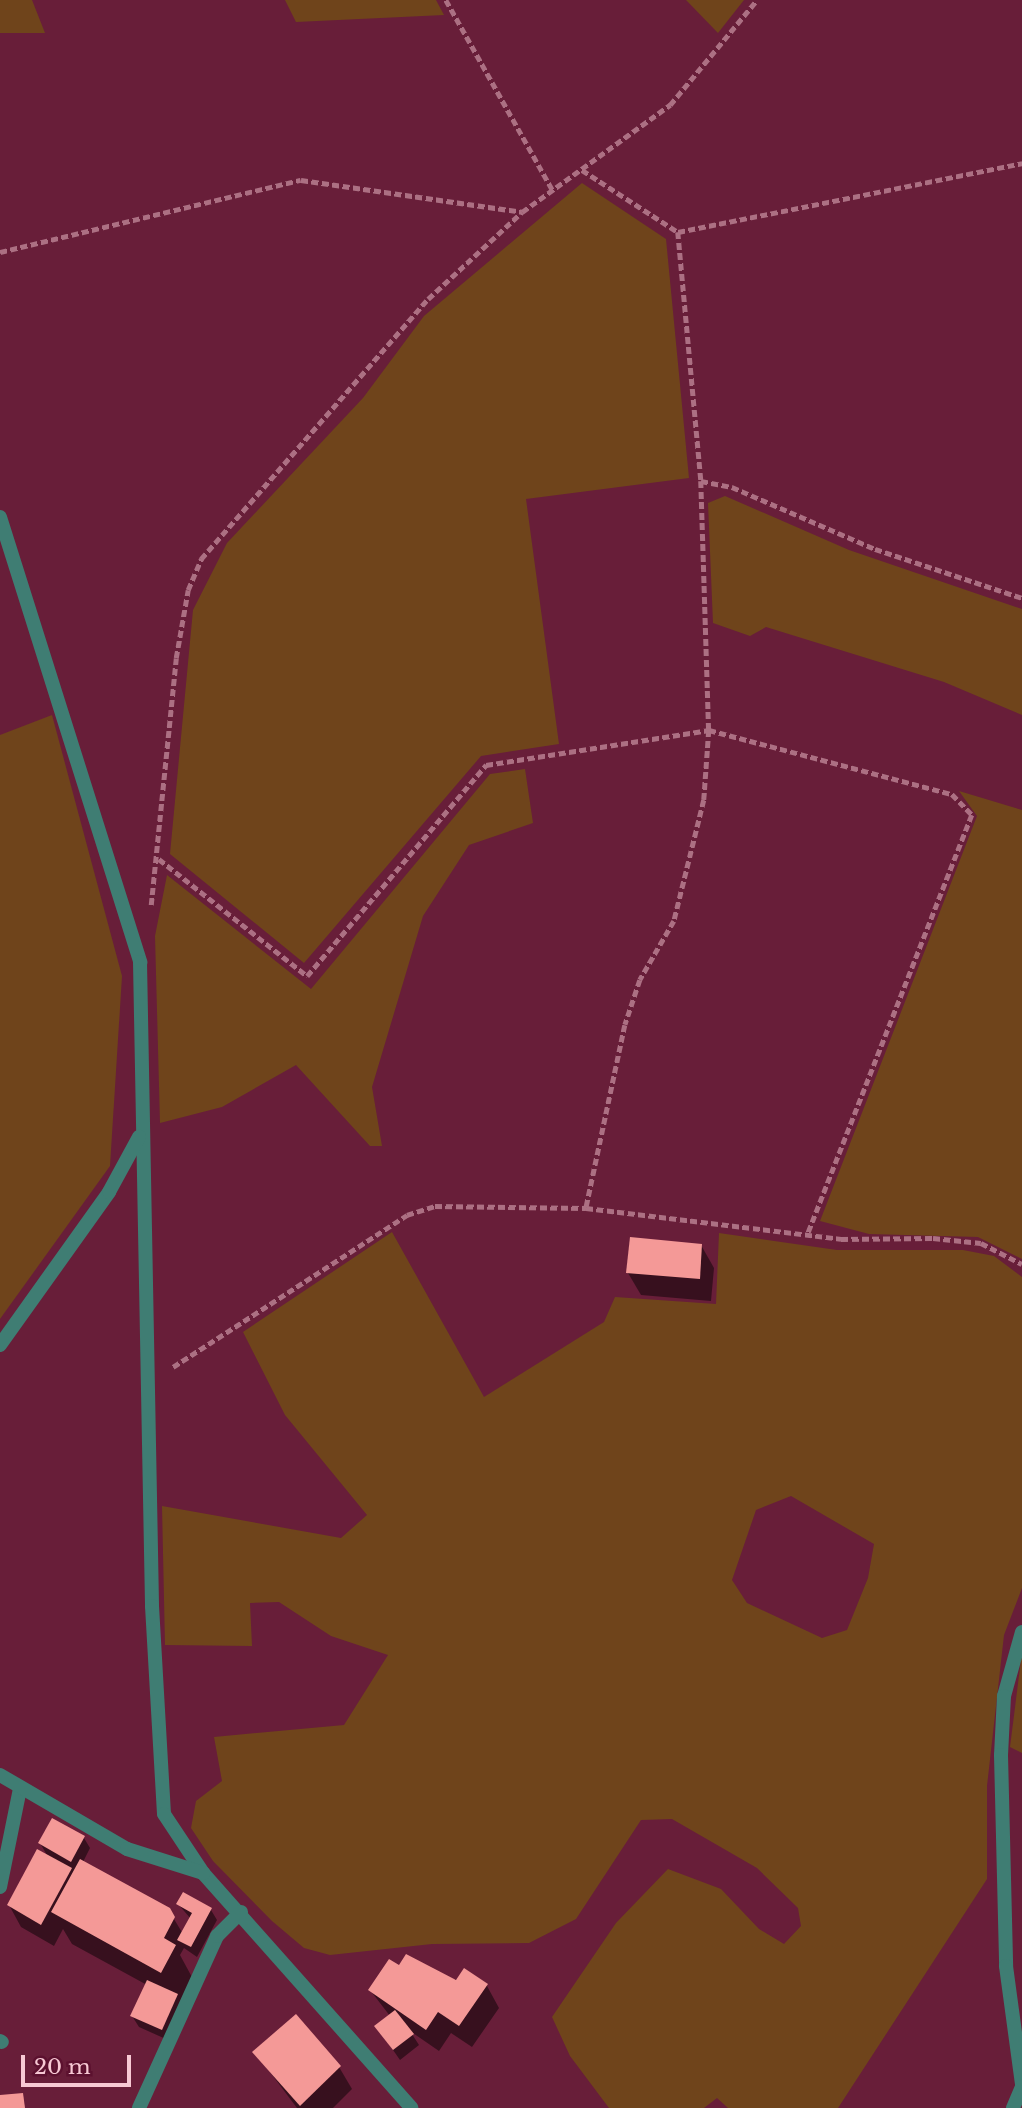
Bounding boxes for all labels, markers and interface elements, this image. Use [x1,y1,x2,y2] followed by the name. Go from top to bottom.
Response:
[24,2042,135,2086] scale bar
[34,2054,91,2080] text: 20 m

